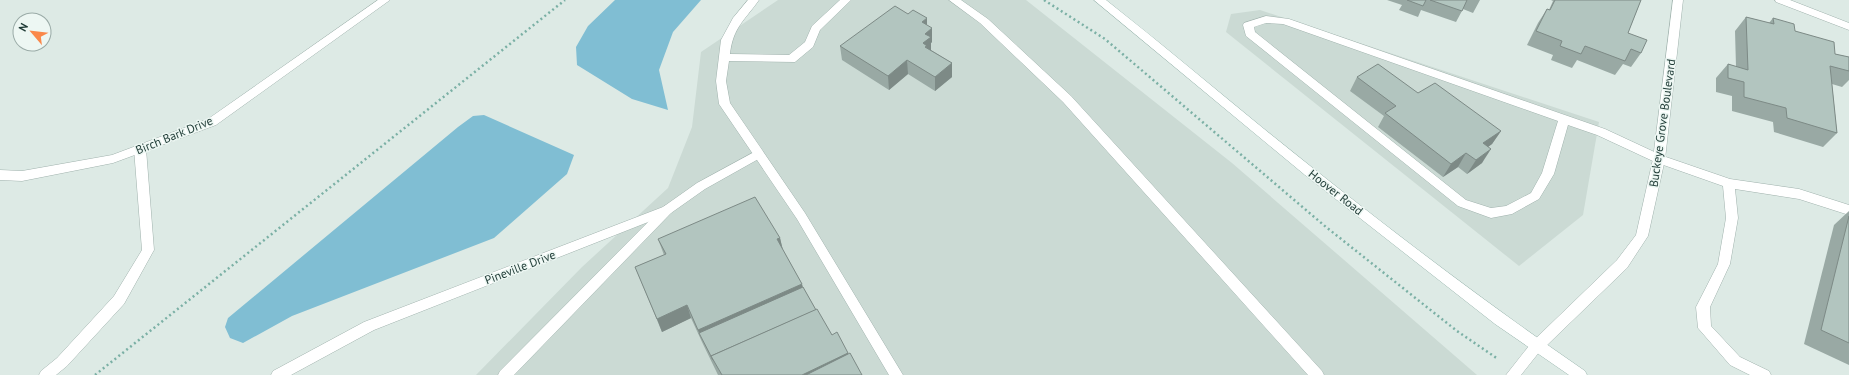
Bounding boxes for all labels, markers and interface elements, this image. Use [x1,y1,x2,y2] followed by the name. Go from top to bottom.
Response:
[12,12,52,52] north arrow
[15,21,31,34] text: N
[1646,58,1678,188] street label: Buckeye Grove Boulevard
[133,113,215,157] street label: Birch Bark Drive
[1306,166,1366,218] street label: Hoover Road
[483,247,557,287] street label: Pineville Drive

